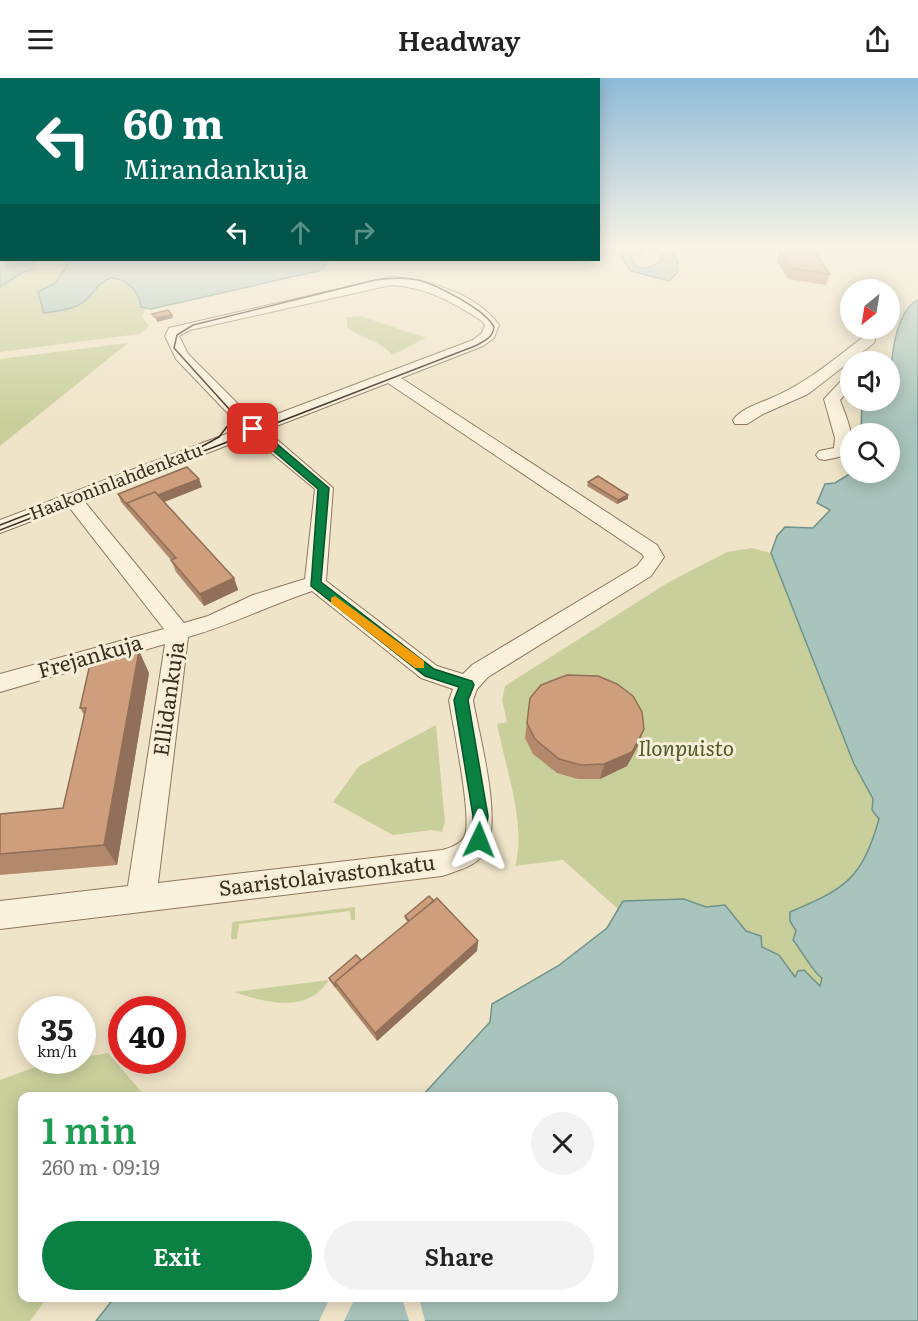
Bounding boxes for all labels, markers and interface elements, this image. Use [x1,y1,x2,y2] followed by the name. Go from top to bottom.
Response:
[398,19,520,59] text: Headway
[24,23,57,56] icon: menu
[861,23,894,56] icon: share
[123,90,224,152] text: 60 m
[24,102,102,180] icon: left
[123,147,308,187] text: Mirandankuja
[221,216,254,249] icon: left
[284,216,317,249] icon: ahead
[347,216,380,249] icon: right
[840,279,900,339] north arrow
[840,279,900,483] map controls
[840,351,900,411] button: sound
[227,403,278,454] pin
[236,412,269,445] icon: arrive
[840,423,900,483] button: search
[25,435,206,526] street label: Haakoninlahdenkatu
[33,625,146,684] street label: Frejankuja
[143,639,190,758] street label: Ellidankuja
[638,731,734,762] park label: Ilonpuisto
[447,808,511,872] position arrow
[217,845,437,902] street label: Saaristolaivastonkatu
[108,996,186,1074] speed limit sign: 40
[41,1006,73,1050] text: 35
[37,1039,77,1062] text: km/h
[42,1102,137,1155] text: 1 min
[531,1112,594,1175] button: close
[42,1151,160,1181] text: 260 m · 09:19
[42,1221,312,1290] button: Exit
[324,1221,594,1290] button: Share

